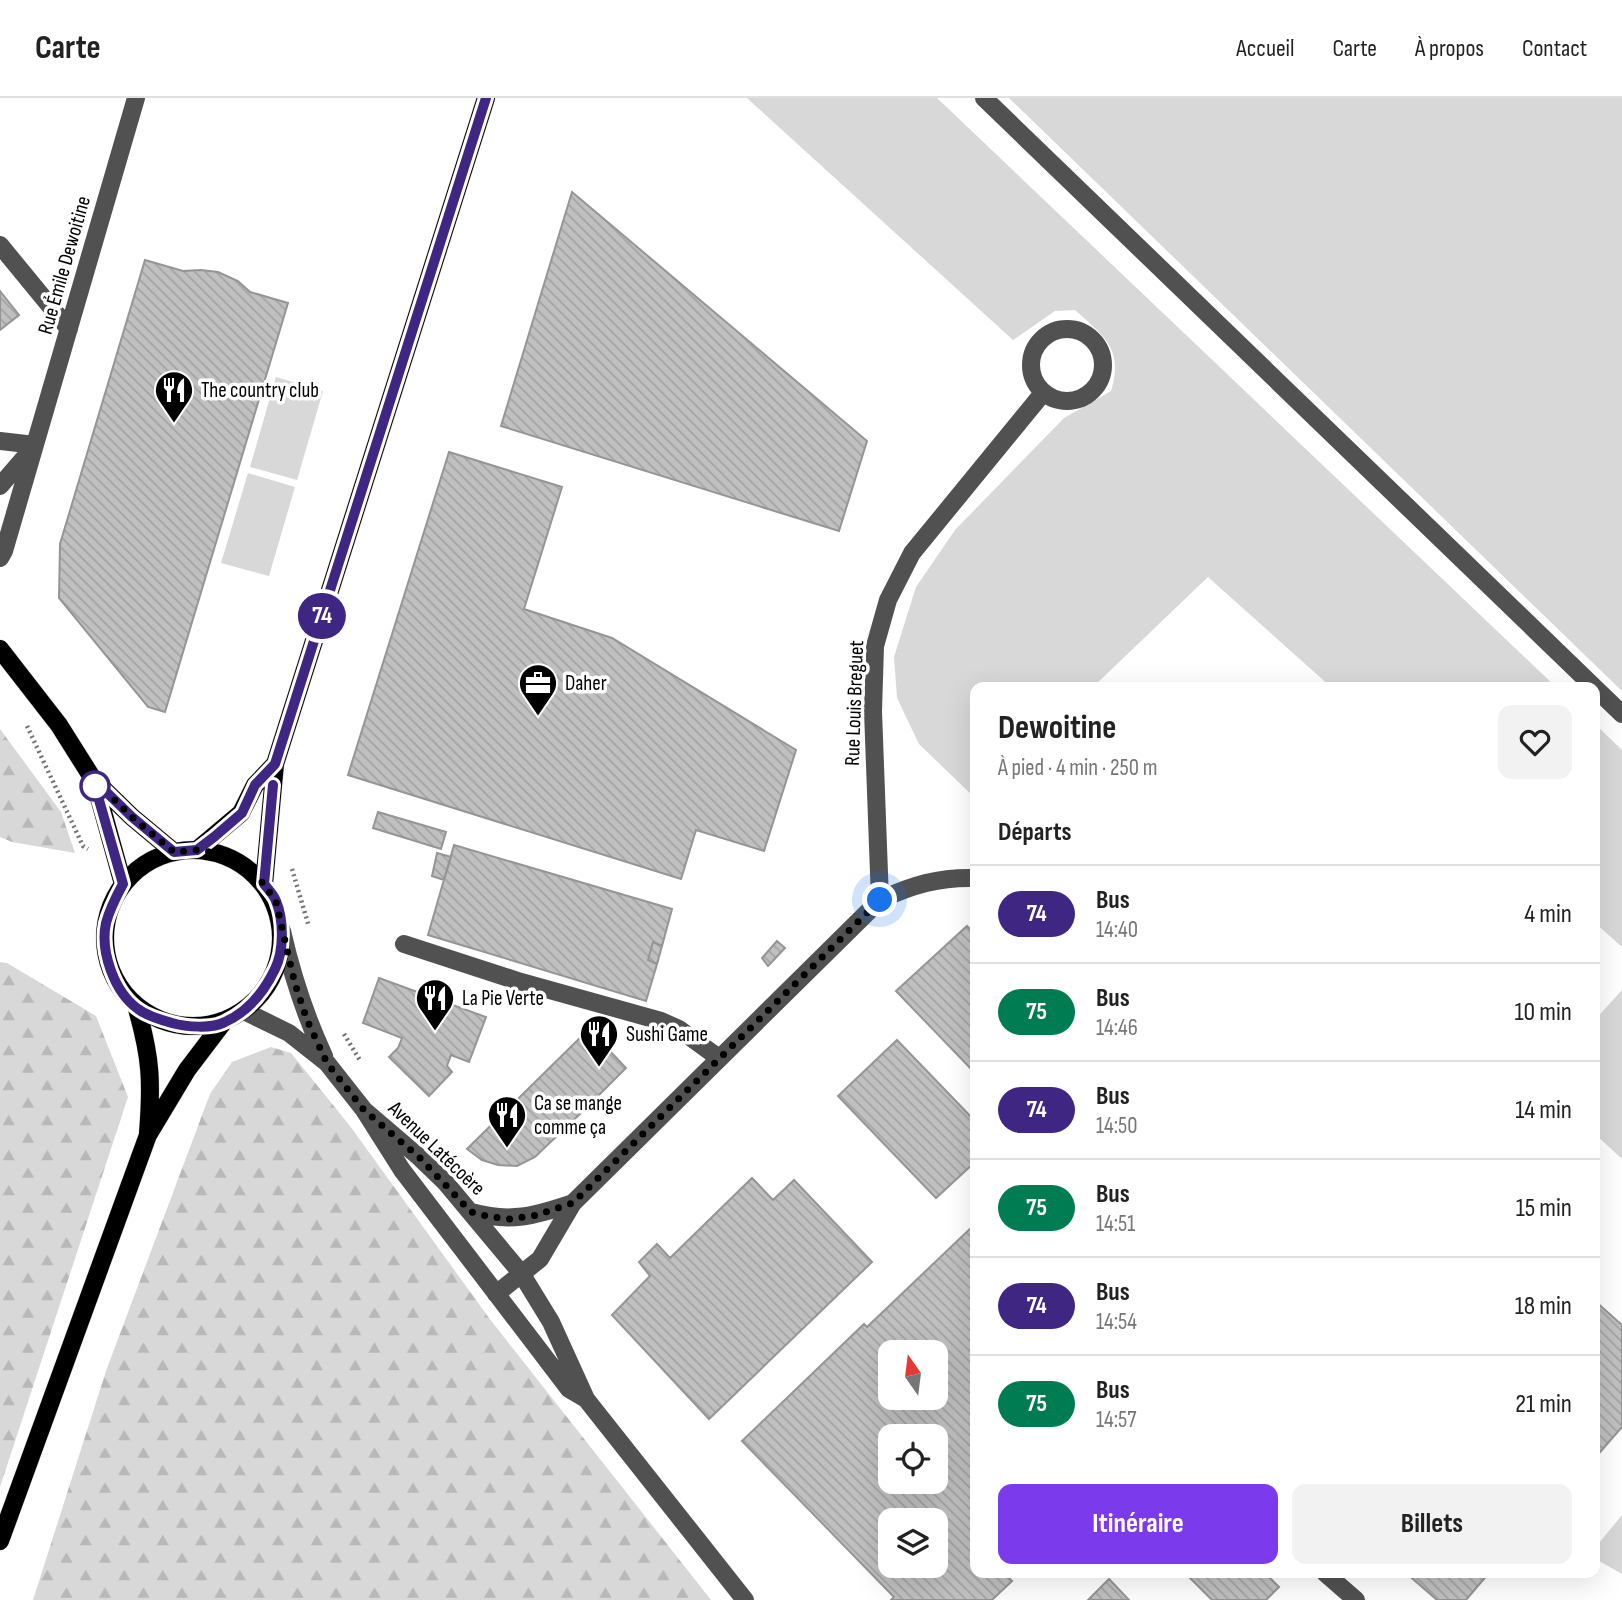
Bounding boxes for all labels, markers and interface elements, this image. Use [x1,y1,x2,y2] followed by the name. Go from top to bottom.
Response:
[35,28,101,68] text: Carte
[1236,34,1295,63] text: Accueil
[1333,34,1377,63] text: Carte
[1415,34,1484,63] text: À propos
[1522,34,1587,63] text: Contact
[33,193,96,337] street label: Rue Émile Dewoitine
[153,369,195,424] restaurant icon: The country club
[201,378,319,403] place label: The country club
[290,593,354,639] line badge: 74
[312,601,332,630] text: 74
[840,640,869,766] street label: Rue Louis Breguet
[517,662,559,717] office icon: Daher
[565,671,607,696] place label: Daher
[1498,705,1572,779] button: heart
[998,708,1116,748] text: Dewoitine
[998,754,1157,782] text: À pied · 4 min · 250 m
[80,771,110,801] unlabelled marker
[998,817,1071,848] text: Départs
[862,882,897,917] your location
[1096,885,1130,916] text: Bus
[1026,899,1047,928] text: 74
[1524,899,1572,930] text: 4 min
[1096,916,1138,944] text: 14:40
[414,977,456,1032] restaurant icon: La Pie Verte
[1096,983,1130,1014] text: Bus
[462,986,544,1011] place label: La Pie Verte
[1026,997,1047,1026] text: 75
[1515,997,1572,1028] text: 10 min
[578,1013,620,1068] restaurant icon: Sushi Game
[1096,1014,1138,1042] text: 14:46
[626,1022,708,1047] place label: Sushi Game
[1096,1081,1130,1112] text: Bus
[534,1091,622,1140] place label: Ca se mange comme ça
[486,1094,528,1149] restaurant icon: Ca se mange comme ça
[382,1095,490,1201] street label: Avenue Latécoère
[1026,1095,1047,1124] text: 74
[1515,1095,1572,1126] text: 14 min
[1096,1112,1138,1140] text: 14:50
[1096,1179,1130,1210] text: Bus
[1026,1193,1047,1222] text: 75
[1516,1193,1572,1224] text: 15 min
[1096,1210,1135,1238] text: 14:51
[1096,1277,1130,1308] text: Bus
[1026,1291,1047,1320] text: 74
[1515,1291,1572,1322] text: 18 min
[1096,1308,1137,1336] text: 14:54
[878,1340,948,1410] north arrow
[878,1340,948,1578] map controls
[1096,1375,1130,1406] text: Bus
[1026,1389,1047,1418] text: 75
[1515,1389,1572,1420] text: 21 min
[1096,1406,1136,1434] text: 14:57
[878,1424,948,1494] button: locate
[998,1484,1278,1564] button: Itinéraire
[1292,1484,1572,1564] button: Billets
[878,1508,948,1578] button: layers

